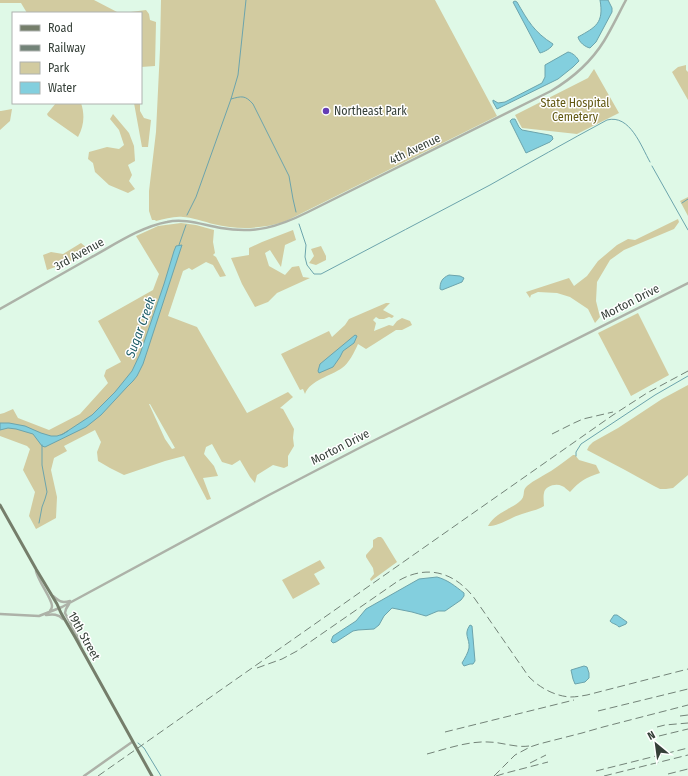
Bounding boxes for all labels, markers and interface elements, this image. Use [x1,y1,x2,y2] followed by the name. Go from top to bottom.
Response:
[12,12,142,104] legend
[48,21,73,35] text: Road
[48,41,86,55] text: Railway
[48,61,70,75] text: Park
[48,81,77,95] text: Water
[540,96,610,124] park label: State Hospital Cemetery
[334,104,407,118] place label: Northeast Park
[321,106,331,116] marker: Northeast Park
[387,131,443,167] street label: 4th Avenue
[52,235,106,273] street label: 3rd Avenue
[598,281,662,323] street label: Morton Drive
[122,294,159,360] water label: Sugar Creek
[308,426,372,468] street label: Morton Drive
[65,609,103,663] street label: 19th Street
[636,724,676,764] north arrow
[645,728,657,743] text: N

